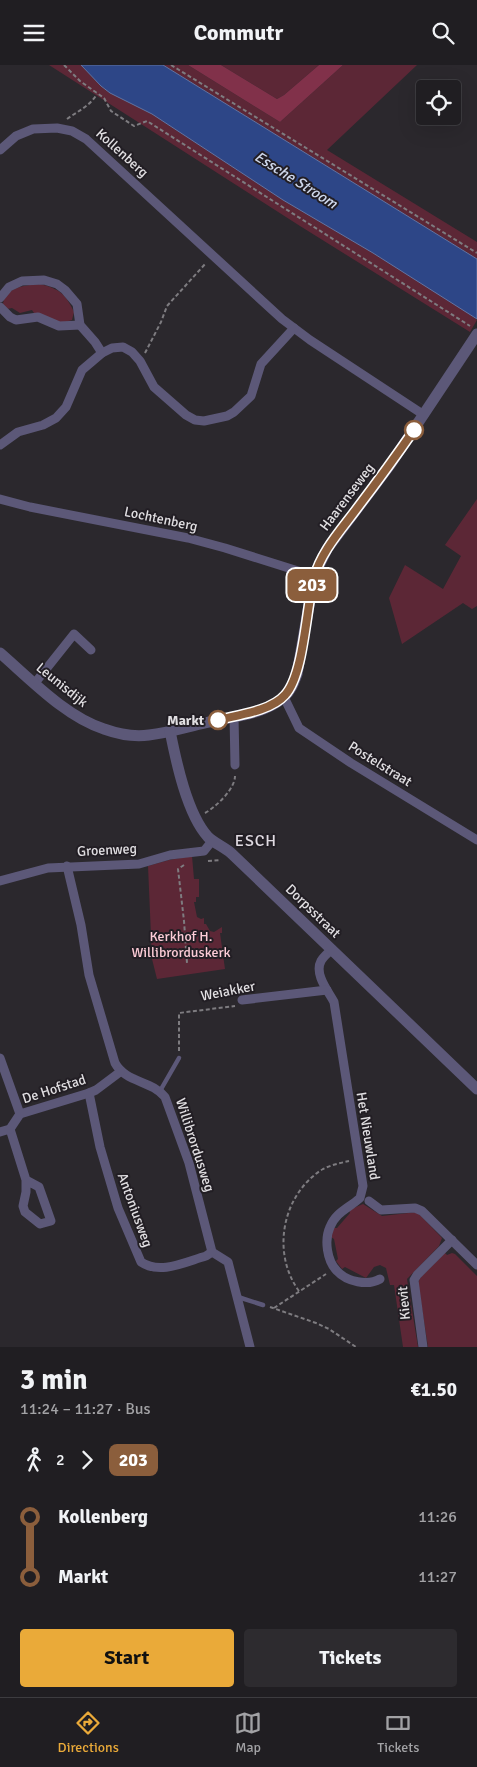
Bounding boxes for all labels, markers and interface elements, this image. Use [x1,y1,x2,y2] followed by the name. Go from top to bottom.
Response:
[20,19,48,47] icon: menu
[194,19,283,46] text: Commutr
[429,19,457,47] icon: search
[416,80,461,125] map controls
[416,80,461,125] button: locate
[92,125,152,181] street label: Kollenberg
[251,147,342,213] water label: Essche Stroom
[404,420,424,440] unlabelled marker
[316,460,378,534] street label: Haarenseweg
[123,503,199,535] street label: Lochtenberg
[283,569,341,601] line badge: 203
[297,574,327,596] text: 203
[33,659,91,711] street label: Leunisdijk
[208,710,228,730] marker: Markt
[167,712,205,729] place label: Markt
[345,738,415,790] street label: Postelstraat
[235,831,277,851] district label: ESCH
[77,840,137,860] street label: Groenweg
[282,881,344,942] street label: Dorpsstraat
[131,928,231,961] park label: Kerkhof H. Willibrorduskerk
[199,977,258,1005] street label: Weiakker
[20,1071,88,1107] street label: De Hofstad
[353,1091,383,1181] street label: Het Nieuwland
[172,1096,218,1194] street label: Willibrordusweg
[114,1171,156,1249] street label: Antoniusweg
[394,1285,414,1321] street label: Kievit
[20,1363,88,1397] text: 3 min
[411,1378,457,1402] text: €1.50
[20,1399,151,1419] text: 11:24 – 11:27 · Bus
[20,1446,48,1474] icon: walk
[73,1446,101,1474] icon: forward
[119,1449,148,1471] text: 203
[56,1450,65,1470] text: 2
[58,1505,148,1529] text: Kollenberg
[418,1507,457,1527] text: 11:26
[58,1565,108,1589] text: Markt
[418,1567,457,1587] text: 11:27
[20,1629,234,1687] button: Start
[244,1629,457,1687] button: Tickets
[58,1709,119,1756] tab: Directions
[234,1709,262,1756] tab: Map
[377,1709,419,1756] tab: Tickets

